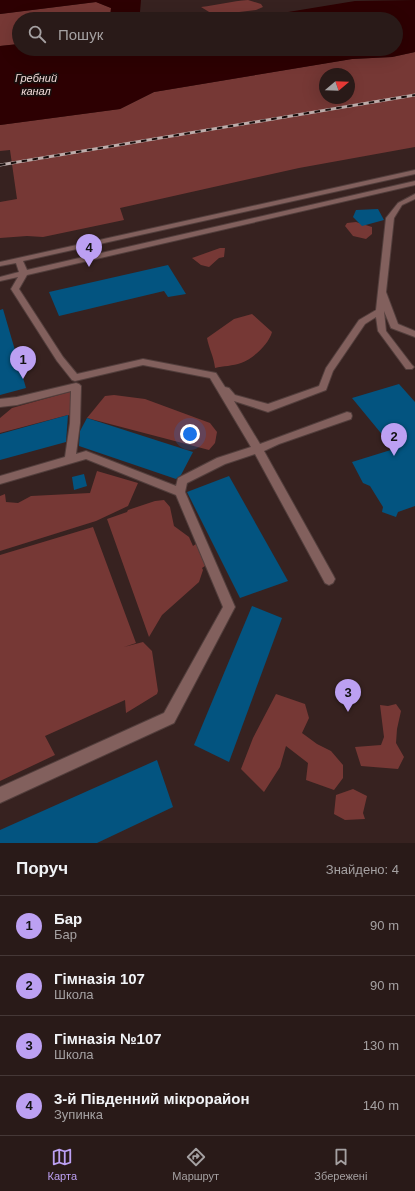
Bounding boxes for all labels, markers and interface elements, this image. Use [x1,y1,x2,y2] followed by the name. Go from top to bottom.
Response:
[12,12,403,56] search box
[26,23,48,45] icon: search
[58,26,103,43] text: Пошук
[319,68,355,104] north arrow
[15,72,57,97] water label: Гребний канал
[76,234,102,267] pin: 4
[10,346,36,379] pin: 1
[381,423,407,456] pin: 2
[180,424,200,444] your location
[335,679,361,712] pin: 3
[16,859,68,878] text: Поруч
[326,862,399,877] text: Знайдено: 4
[54,910,82,927] text: Бар
[25,918,33,933] text: 1
[370,918,399,933] text: 90 m
[54,927,77,942] text: Бар
[54,970,145,987] text: Гімназія 107
[25,978,33,993] text: 2
[370,978,399,993] text: 90 m
[54,987,94,1002] text: Школа
[54,1030,162,1047] text: Гімназія №107
[25,1038,33,1053] text: 3
[363,1038,399,1053] text: 130 m
[54,1047,94,1062] text: Школа
[54,1090,250,1107] text: 3-й Південний мікрорайон
[25,1098,33,1113] text: 4
[363,1098,399,1113] text: 140 m
[54,1107,103,1122] text: Зупинка
[48,1146,77,1182] tab: Карта
[172,1146,219,1182] tab: Маршрут
[314,1146,367,1182] tab: Збережені

